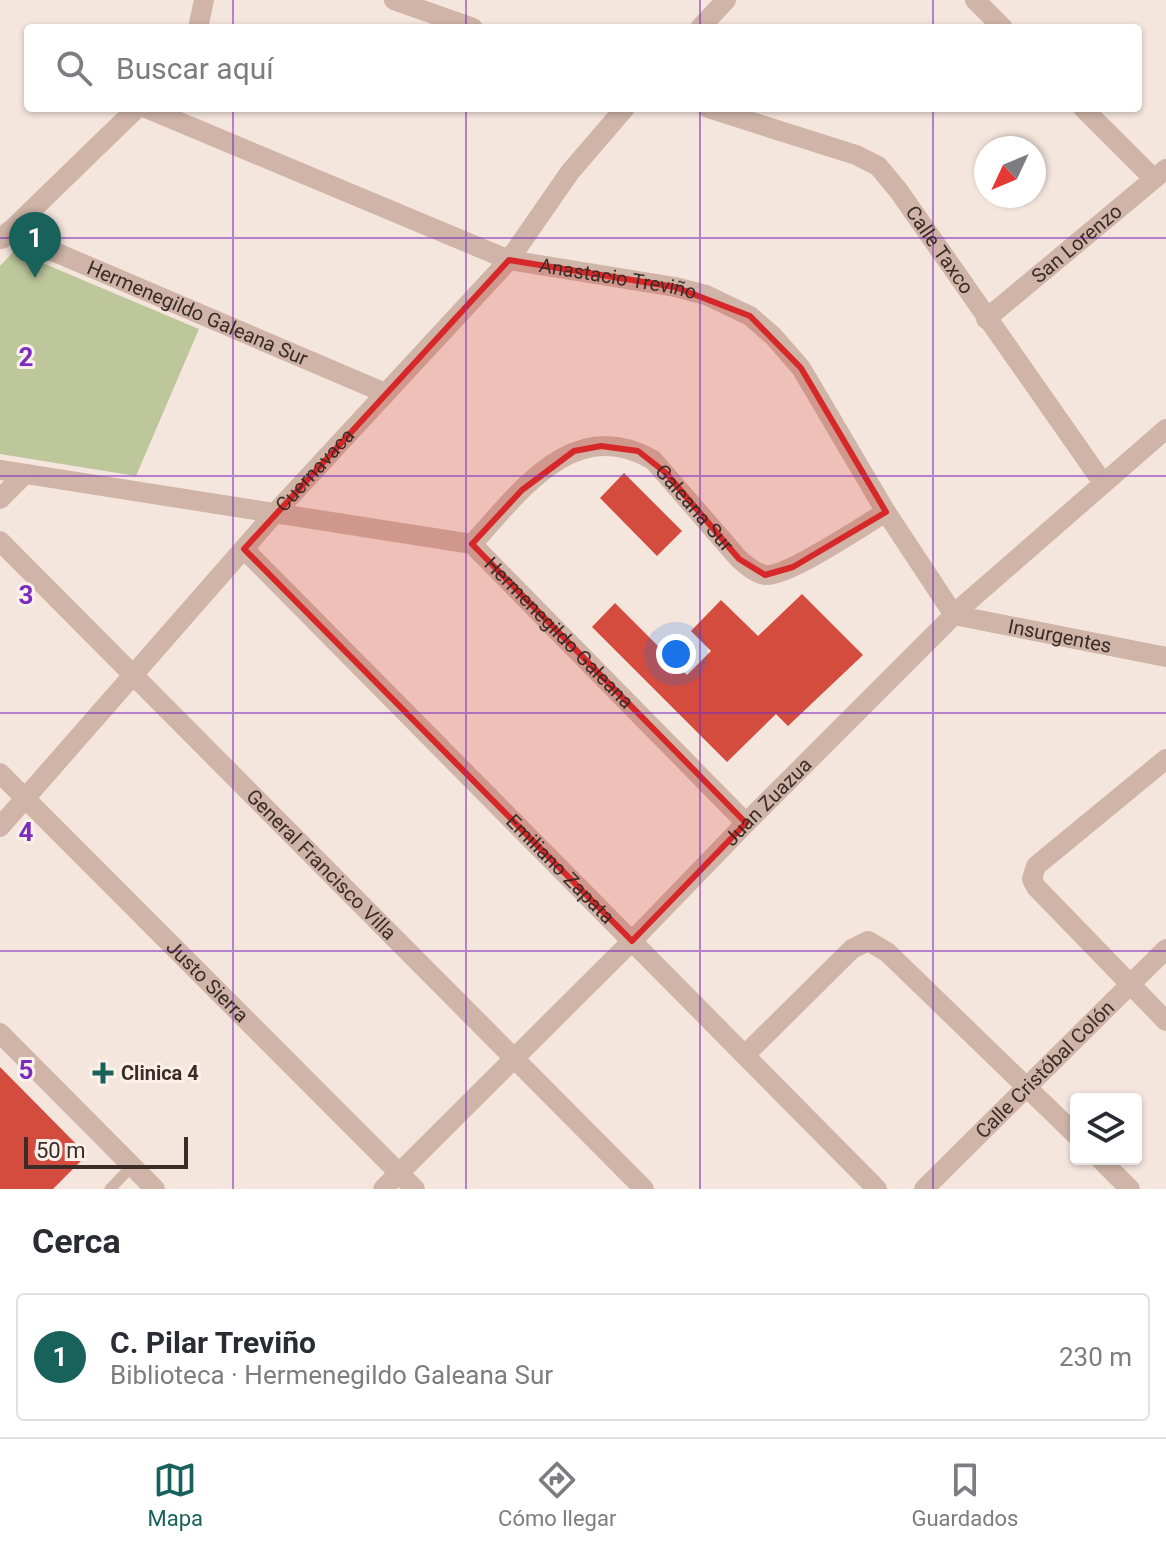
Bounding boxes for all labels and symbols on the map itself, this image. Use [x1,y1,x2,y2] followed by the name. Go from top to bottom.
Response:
[974,136,1046,208] north arrow
[1027,199,1127,288] street label: San Lorenzo
[901,201,979,298] street label: Calle Taxco
[9,212,61,278] pin: 1
[537,253,699,304] street label: Anastacio Treviño
[83,255,312,371] street label: Hermenegildo Galeana Sur
[19,342,33,372] text: 2
[270,423,359,517] street label: Cuernavaca
[650,459,739,556] street label: Galeana Sur
[479,552,639,713] street label: Hermenegildo Galeana
[19,580,33,610] text: 3
[1006,614,1114,658] street label: Insurgentes
[656,634,696,674] your location
[719,752,817,851] street label: Juan Zuazua
[241,784,401,945] street label: General Francisco Villa
[501,809,620,929] street label: Emiliano Zapata
[19,817,34,847] text: 4
[162,935,254,1027] street label: Justo Sierra
[970,995,1119,1143] street label: Calle Cristóbal Colón
[19,1055,33,1085] text: 5
[121,1061,199,1085] place label: Clinica 4
[92,1062,114,1084] marker: Clinica 4
[24,1133,188,1169] scale bar

